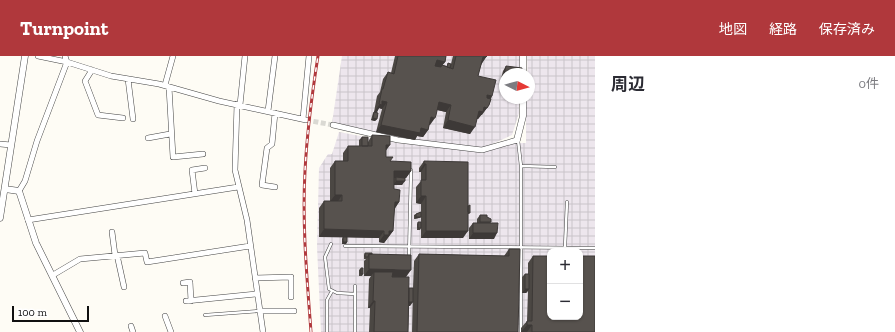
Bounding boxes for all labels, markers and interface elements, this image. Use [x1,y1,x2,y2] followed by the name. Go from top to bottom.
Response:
[20,17,108,40] text: Turnpoint
[719,21,747,38] text: 地図
[769,21,797,38] text: 経路
[819,21,875,38] text: 保存済み
[499,68,535,104] north arrow
[611,74,645,94] text: 周辺
[859,76,879,91] text: 0件
[547,248,583,320] map controls
[547,248,583,284] button: +
[547,284,583,320] button: −
[12,304,89,323] scale bar
[18,306,47,319] text: 100 m

